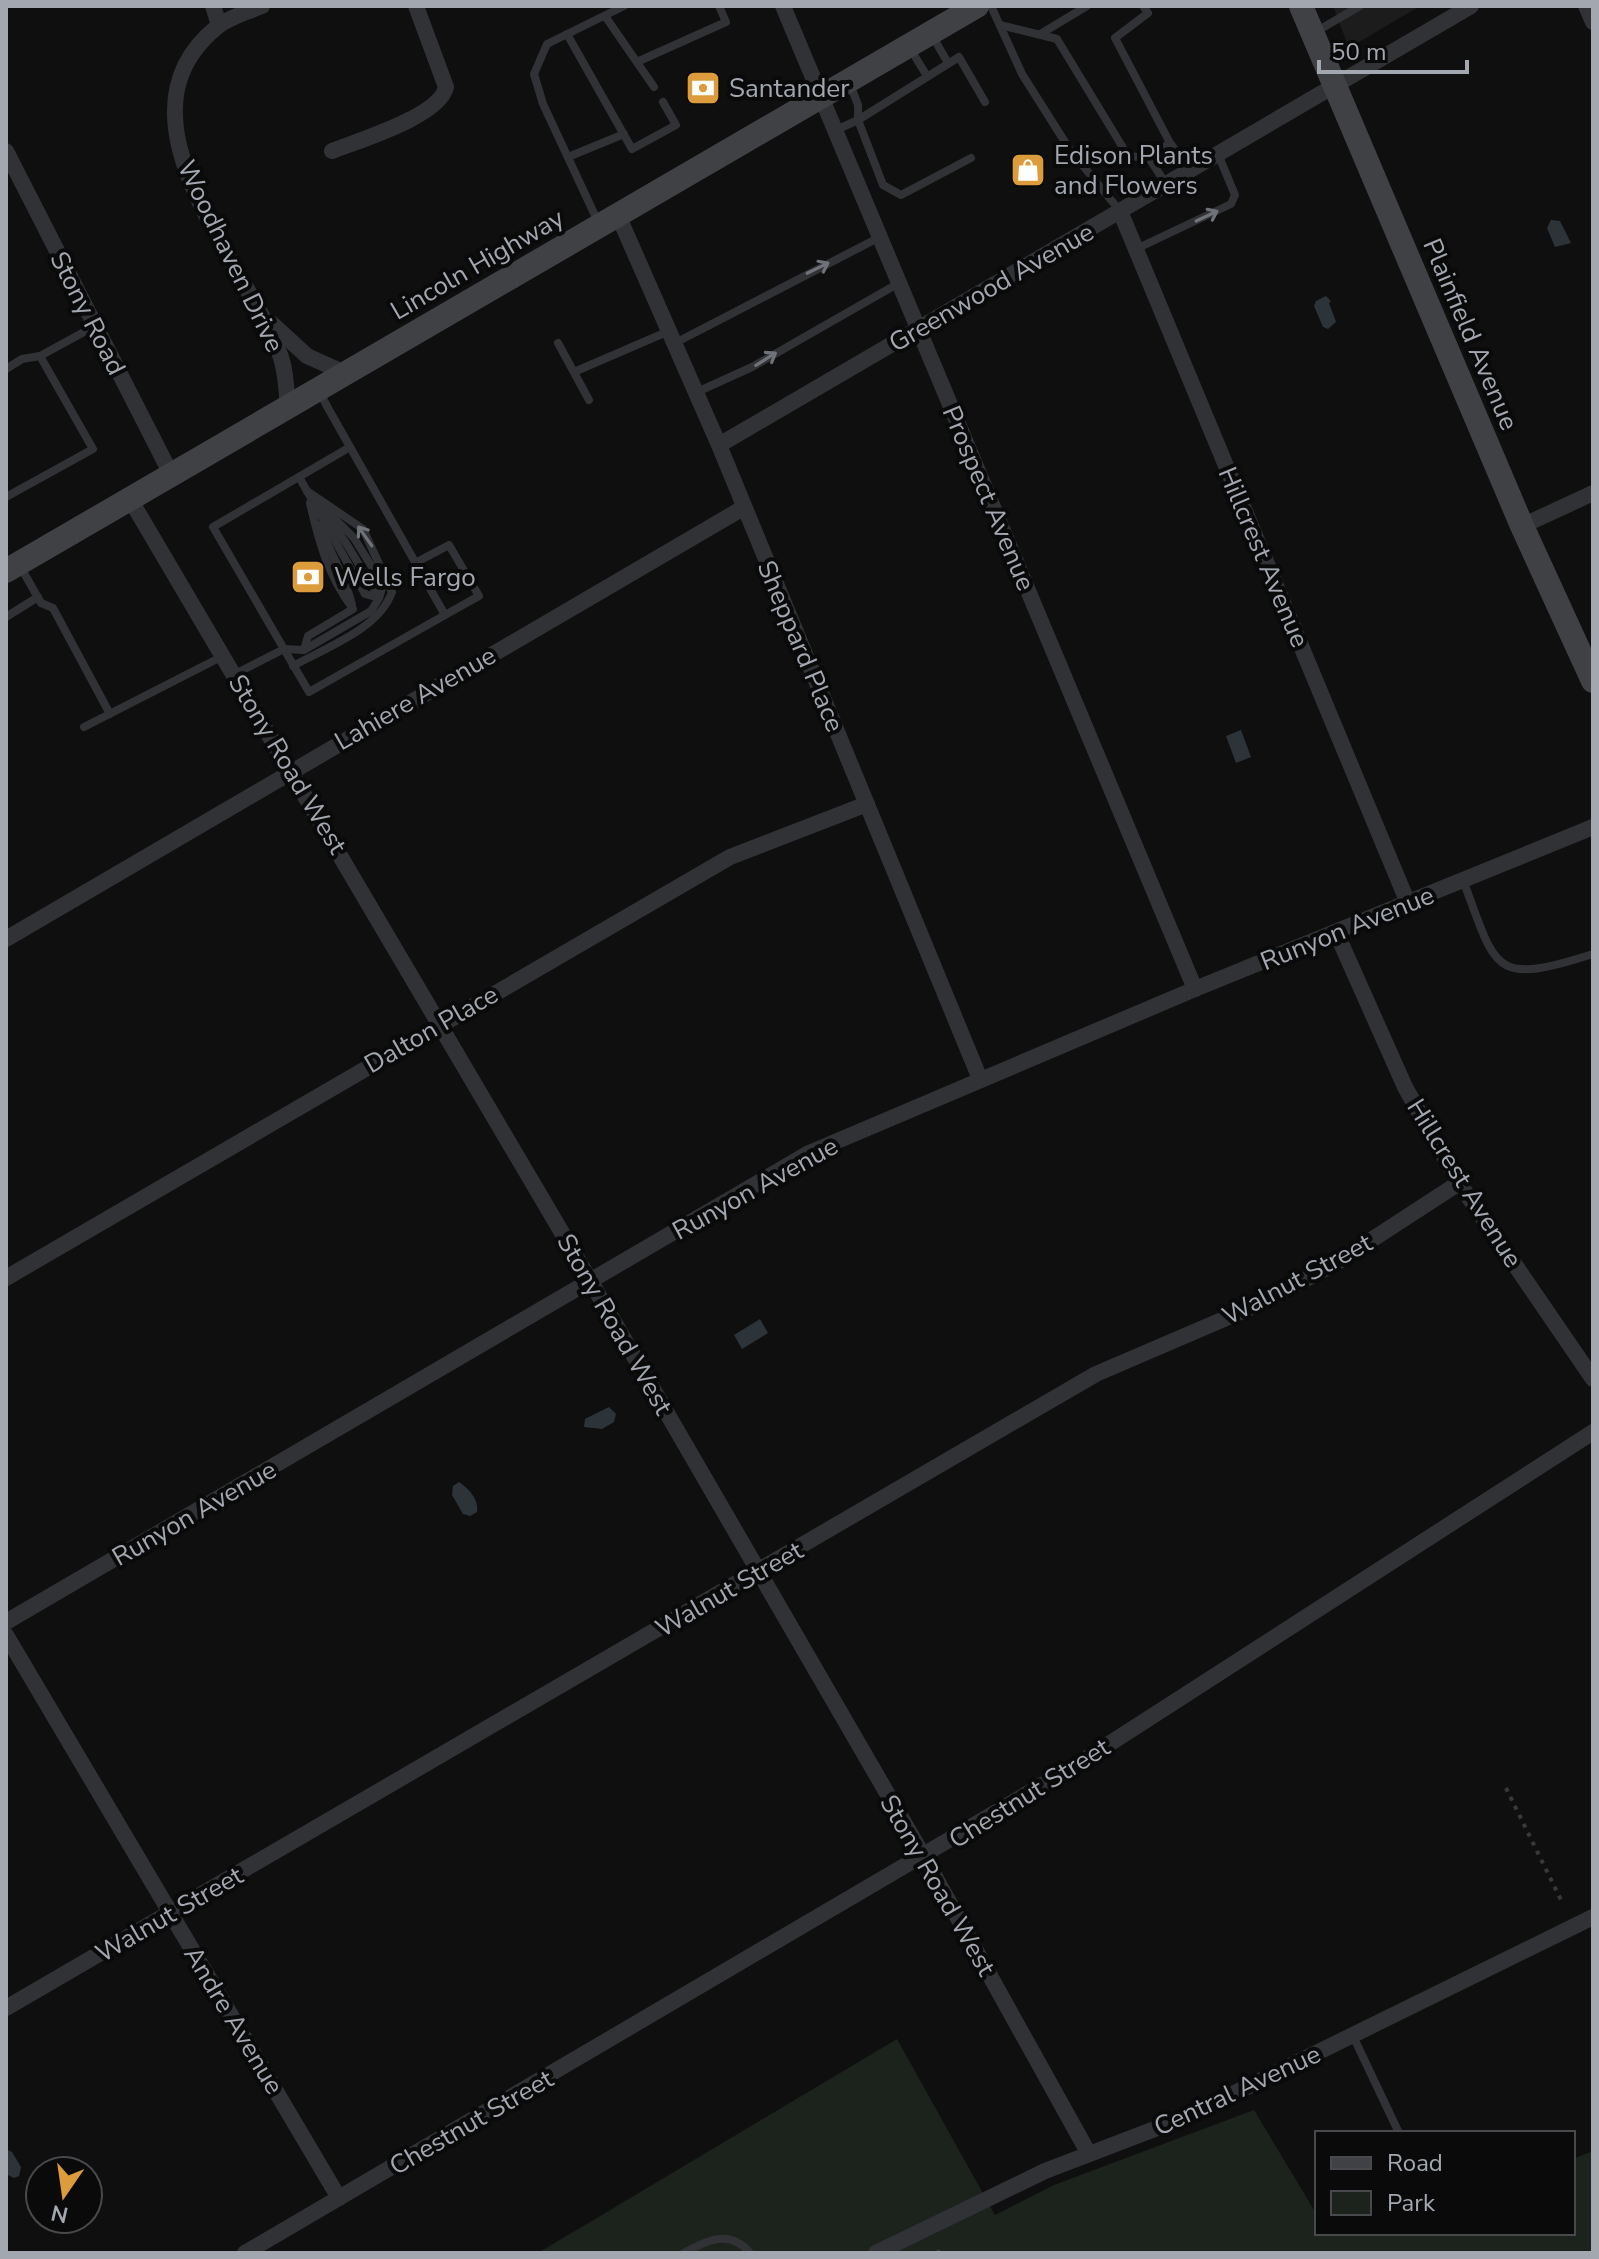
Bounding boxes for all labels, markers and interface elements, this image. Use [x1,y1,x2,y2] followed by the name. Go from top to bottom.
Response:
[1319,24,1467,74] scale bar
[1331,36,1387,68] text: 50 m
[684,69,722,107] bank icon: Santander
[729,71,850,106] place label: Santander
[1054,138,1213,203] place label: Edison Plants and Flowers
[1009,151,1047,189] shop icon: Edison Plants and Flowers
[169,154,292,358] street label: Woodhaven Drive
[384,200,571,328] street label: Lincoln Highway
[1194,208,1218,223] one-way arrow
[882,214,1100,360] street label: Greenwood Avenue
[1414,233,1527,435] street label: Plainfield Avenue
[41,245,134,381] street label: Stony Road
[805,260,829,275] one-way arrow
[754,350,777,366] one-way arrow
[934,400,1043,596] street label: Prospect Avenue
[1210,462,1317,653] street label: Hillcrest Avenue
[357,526,374,547] one-way arrow
[749,555,852,737] street label: Sheppard Place
[289,558,327,596] bank icon: Wells Fargo
[334,560,476,595] place label: Wells Fargo
[328,638,502,759] street label: Lahiere Avenue
[220,668,355,861] street label: Stony Road West
[1255,878,1439,979] street label: Runyon Avenue
[358,977,505,1082] street label: Dalton Place
[1399,1092,1530,1274] street label: Hillcrest Avenue
[666,1128,844,1248] street label: Runyon Avenue
[1216,1225,1379,1334] street label: Walnut Street
[549,1227,681,1422] street label: Stony Road West
[106,1452,283,1575] street label: Runyon Avenue
[649,1533,810,1646] street label: Walnut Street
[942,1729,1117,1857] street label: Chestnut Street
[872,1788,1004,1983] street label: Stony Road West
[89,1858,250,1971] street label: Walnut Street
[176,1940,292,2101] street label: Andre Avenue
[1148,2037,1326,2144] street label: Central Avenue
[383,2061,560,2184] street label: Chestnut Street
[1315,2131,1575,2235] legend
[1387,2147,1443,2179] text: Road
[24,2155,104,2235] north arrow
[1387,2187,1436,2219] text: Park
[48,2197,71,2230] text: N

